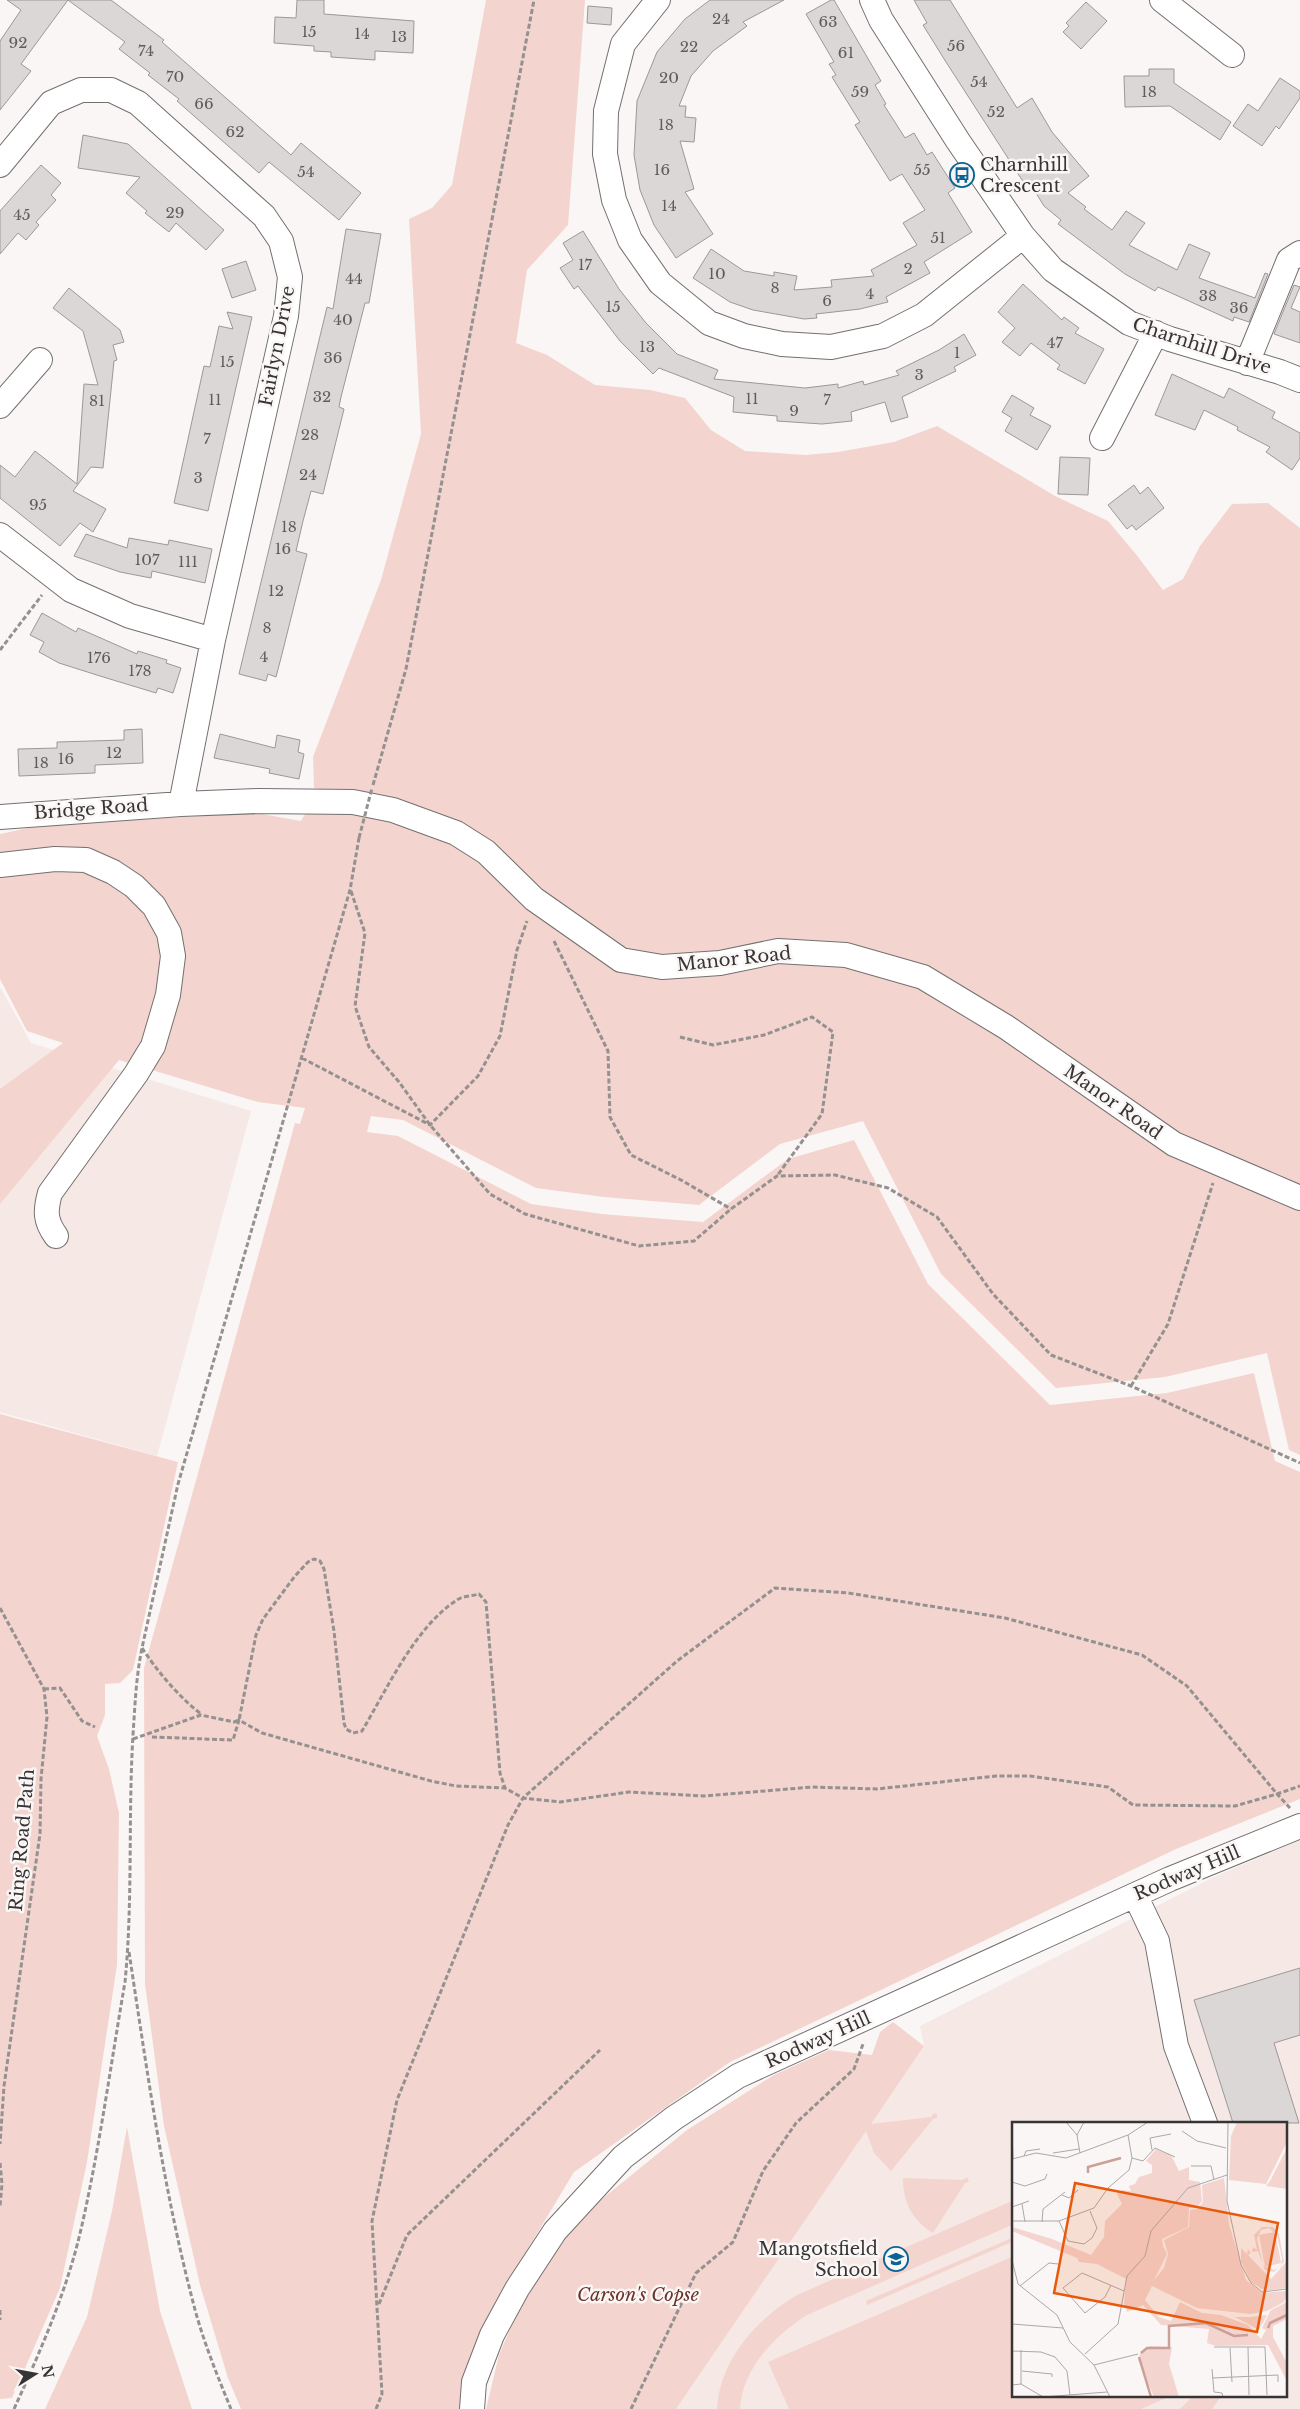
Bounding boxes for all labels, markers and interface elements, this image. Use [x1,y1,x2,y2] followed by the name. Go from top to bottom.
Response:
[712,9,730,28] house number: 24
[819,12,837,31] house number: 63
[301,22,317,41] house number: 15
[354,24,370,43] house number: 14
[391,27,407,46] house number: 13
[9,33,27,52] house number: 92
[947,36,965,55] house number: 56
[680,37,698,56] house number: 22
[138,41,154,60] house number: 74
[838,43,854,62] house number: 61
[166,67,184,86] house number: 70
[659,68,679,87] house number: 20
[970,72,988,91] house number: 54
[851,82,869,101] house number: 59
[1141,82,1157,101] house number: 18
[194,94,214,113] house number: 66
[987,102,1005,121] house number: 52
[658,115,674,134] house number: 18
[226,122,244,141] house number: 62
[980,154,1068,197] place label: Charnhill Crescent
[654,160,670,179] house number: 16
[913,160,931,179] house number: 55
[297,162,315,181] house number: 54
[949,162,975,188] bus stop icon: Charnhill Crescent
[661,196,677,215] house number: 14
[166,203,184,222] house number: 29
[13,205,31,224] house number: 45
[930,228,946,247] house number: 51
[578,255,593,274] house number: 17
[903,259,913,278] house number: 2
[708,264,726,283] house number: 10
[345,269,363,288] house number: 44
[770,278,780,297] house number: 8
[255,284,299,408] street label: Fairlyn Drive
[866,284,874,303] house number: 4
[1199,286,1217,305] house number: 38
[822,291,832,310] house number: 6
[605,297,621,316] house number: 15
[1230,298,1248,317] house number: 36
[333,310,353,329] house number: 40
[1130,313,1274,379] street label: Charnhill Drive
[1047,333,1064,352] house number: 47
[639,337,655,356] house number: 13
[954,343,960,362] house number: 1
[324,348,342,367] house number: 36
[219,352,235,371] house number: 15
[914,365,924,384] house number: 3
[313,387,331,406] house number: 32
[745,389,759,408] house number: 11
[208,390,222,409] house number: 11
[823,390,831,409] house number: 7
[89,391,105,410] house number: 81
[789,401,799,420] house number: 9
[301,425,319,444] house number: 28
[203,429,211,448] house number: 7
[299,465,317,484] house number: 24
[193,468,203,487] house number: 3
[29,495,47,514] house number: 95
[281,517,297,536] house number: 18
[275,539,291,558] house number: 16
[135,550,160,569] house number: 107
[178,552,198,571] house number: 111
[268,581,284,600] house number: 12
[262,618,272,637] house number: 8
[260,647,268,666] house number: 4
[87,648,111,667] house number: 176
[128,661,152,680] house number: 178
[106,743,122,762] house number: 12
[58,749,74,768] house number: 16
[33,753,49,772] house number: 18
[33,794,149,824] street label: Bridge Road
[676,942,792,976] street label: Manor Road
[1060,1060,1166,1144] street label: Manor Road
[5,1768,39,1912] street label: Ring Road Path
[1131,1841,1244,1905] street label: Rodway Hill
[762,2007,874,2073] street label: Rodway Hill
[1012,2122,1288,2396] inset map
[759,2238,878,2281] place label: Mangotsfield School
[883,2246,909,2272] school or university icon: Mangotsfield School
[577,2284,699,2306] park label: Carson's Copse
[10,2349,60,2399] north arrow
[38,2363,58,2380] text: N

